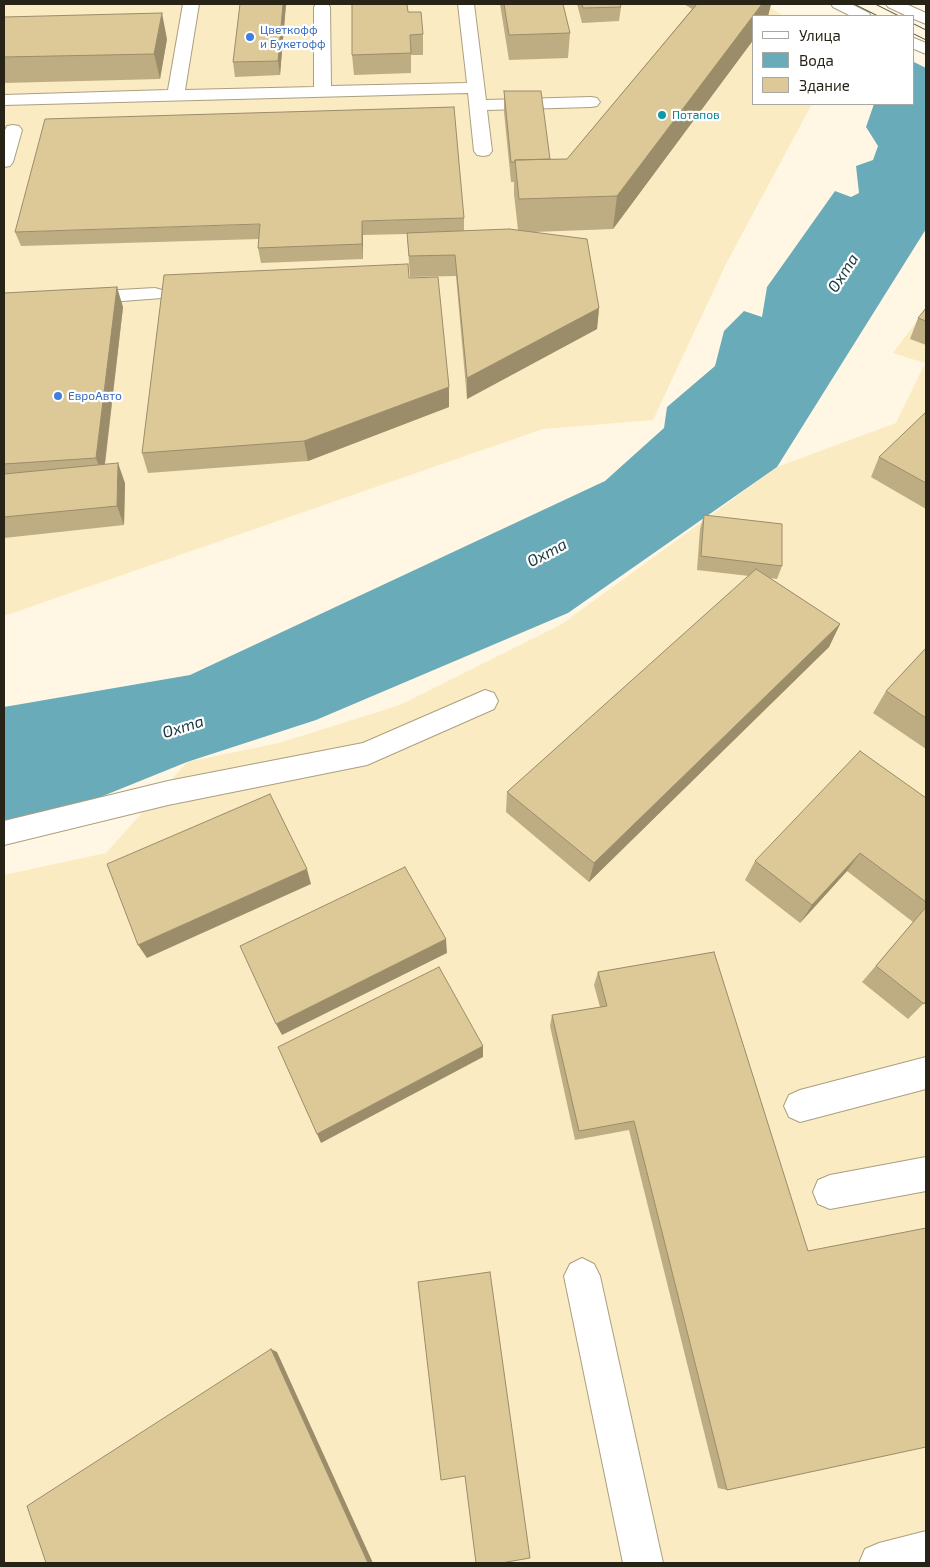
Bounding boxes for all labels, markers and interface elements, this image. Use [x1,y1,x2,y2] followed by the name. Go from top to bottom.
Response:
[752,15,915,105] legend
[260,23,326,51] place label: Цветкофф и Букетофф
[799,26,841,44] text: Улица
[244,31,256,43] marker: Цветкофф и Букетофф
[799,51,834,69] text: Вода
[799,76,850,94] text: Здание
[672,108,720,122] place label: Потапов
[656,109,668,121] marker: Потапов
[823,250,863,296] water label: Охта
[68,389,122,403] place label: ЕвроАвто
[52,390,64,402] marker: ЕвроАвто
[524,535,570,571] water label: Охта
[160,712,206,742] water label: Охта

